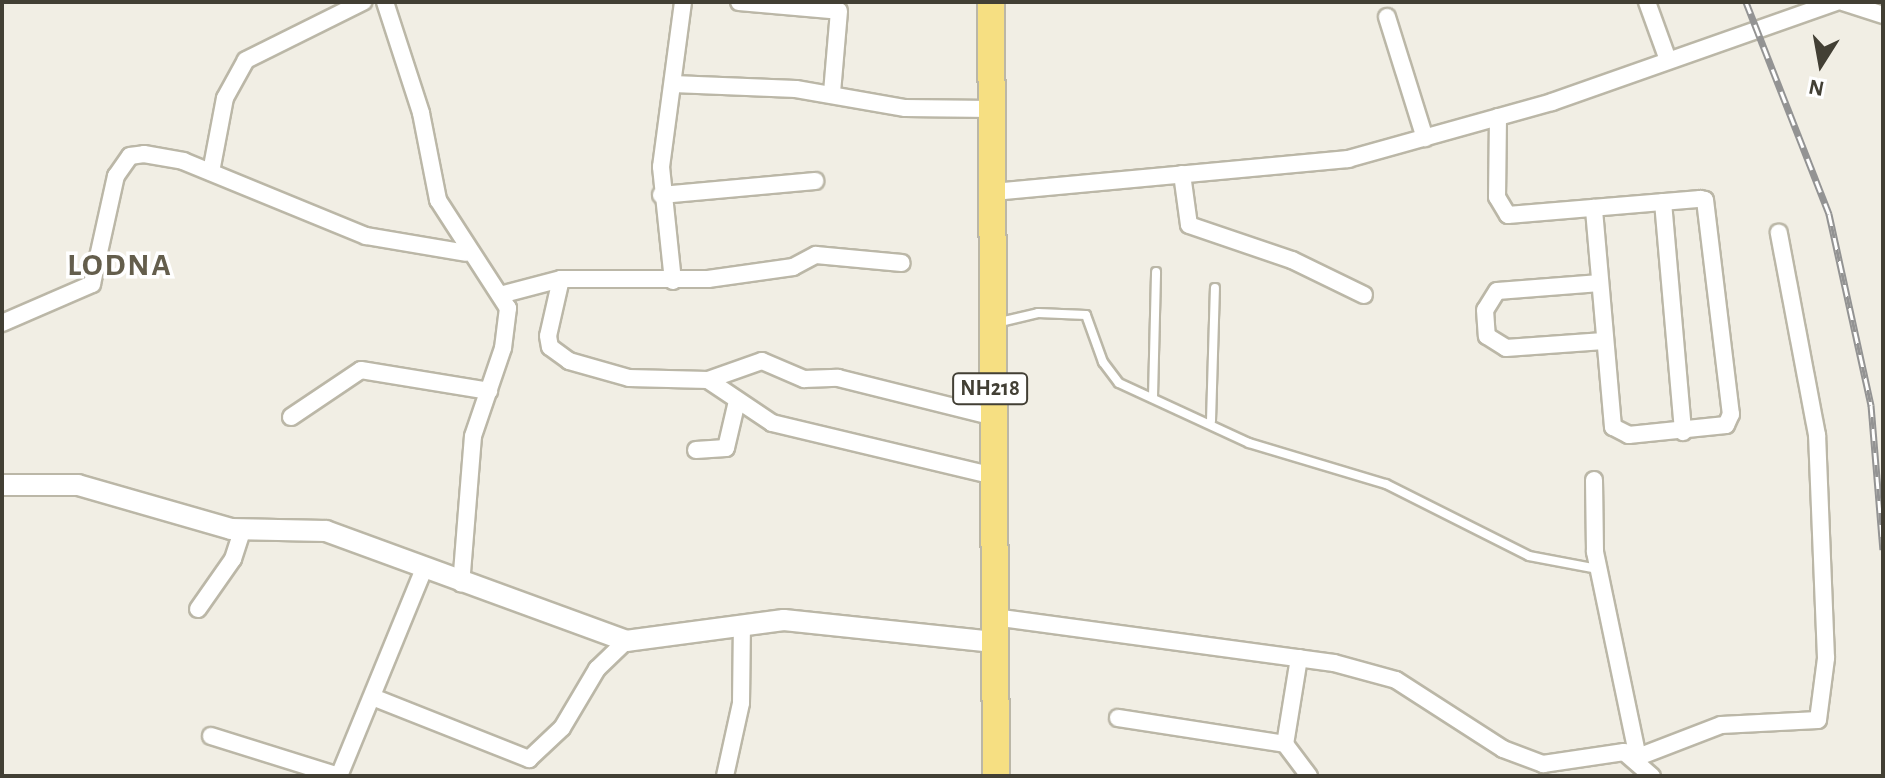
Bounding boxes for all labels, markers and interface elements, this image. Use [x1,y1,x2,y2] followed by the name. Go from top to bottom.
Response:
[1781,24,1861,104] north arrow
[1807,75,1826,100] text: N
[67,246,173,284] district label: LODNA
[952,371,1028,407] road number: NH218

